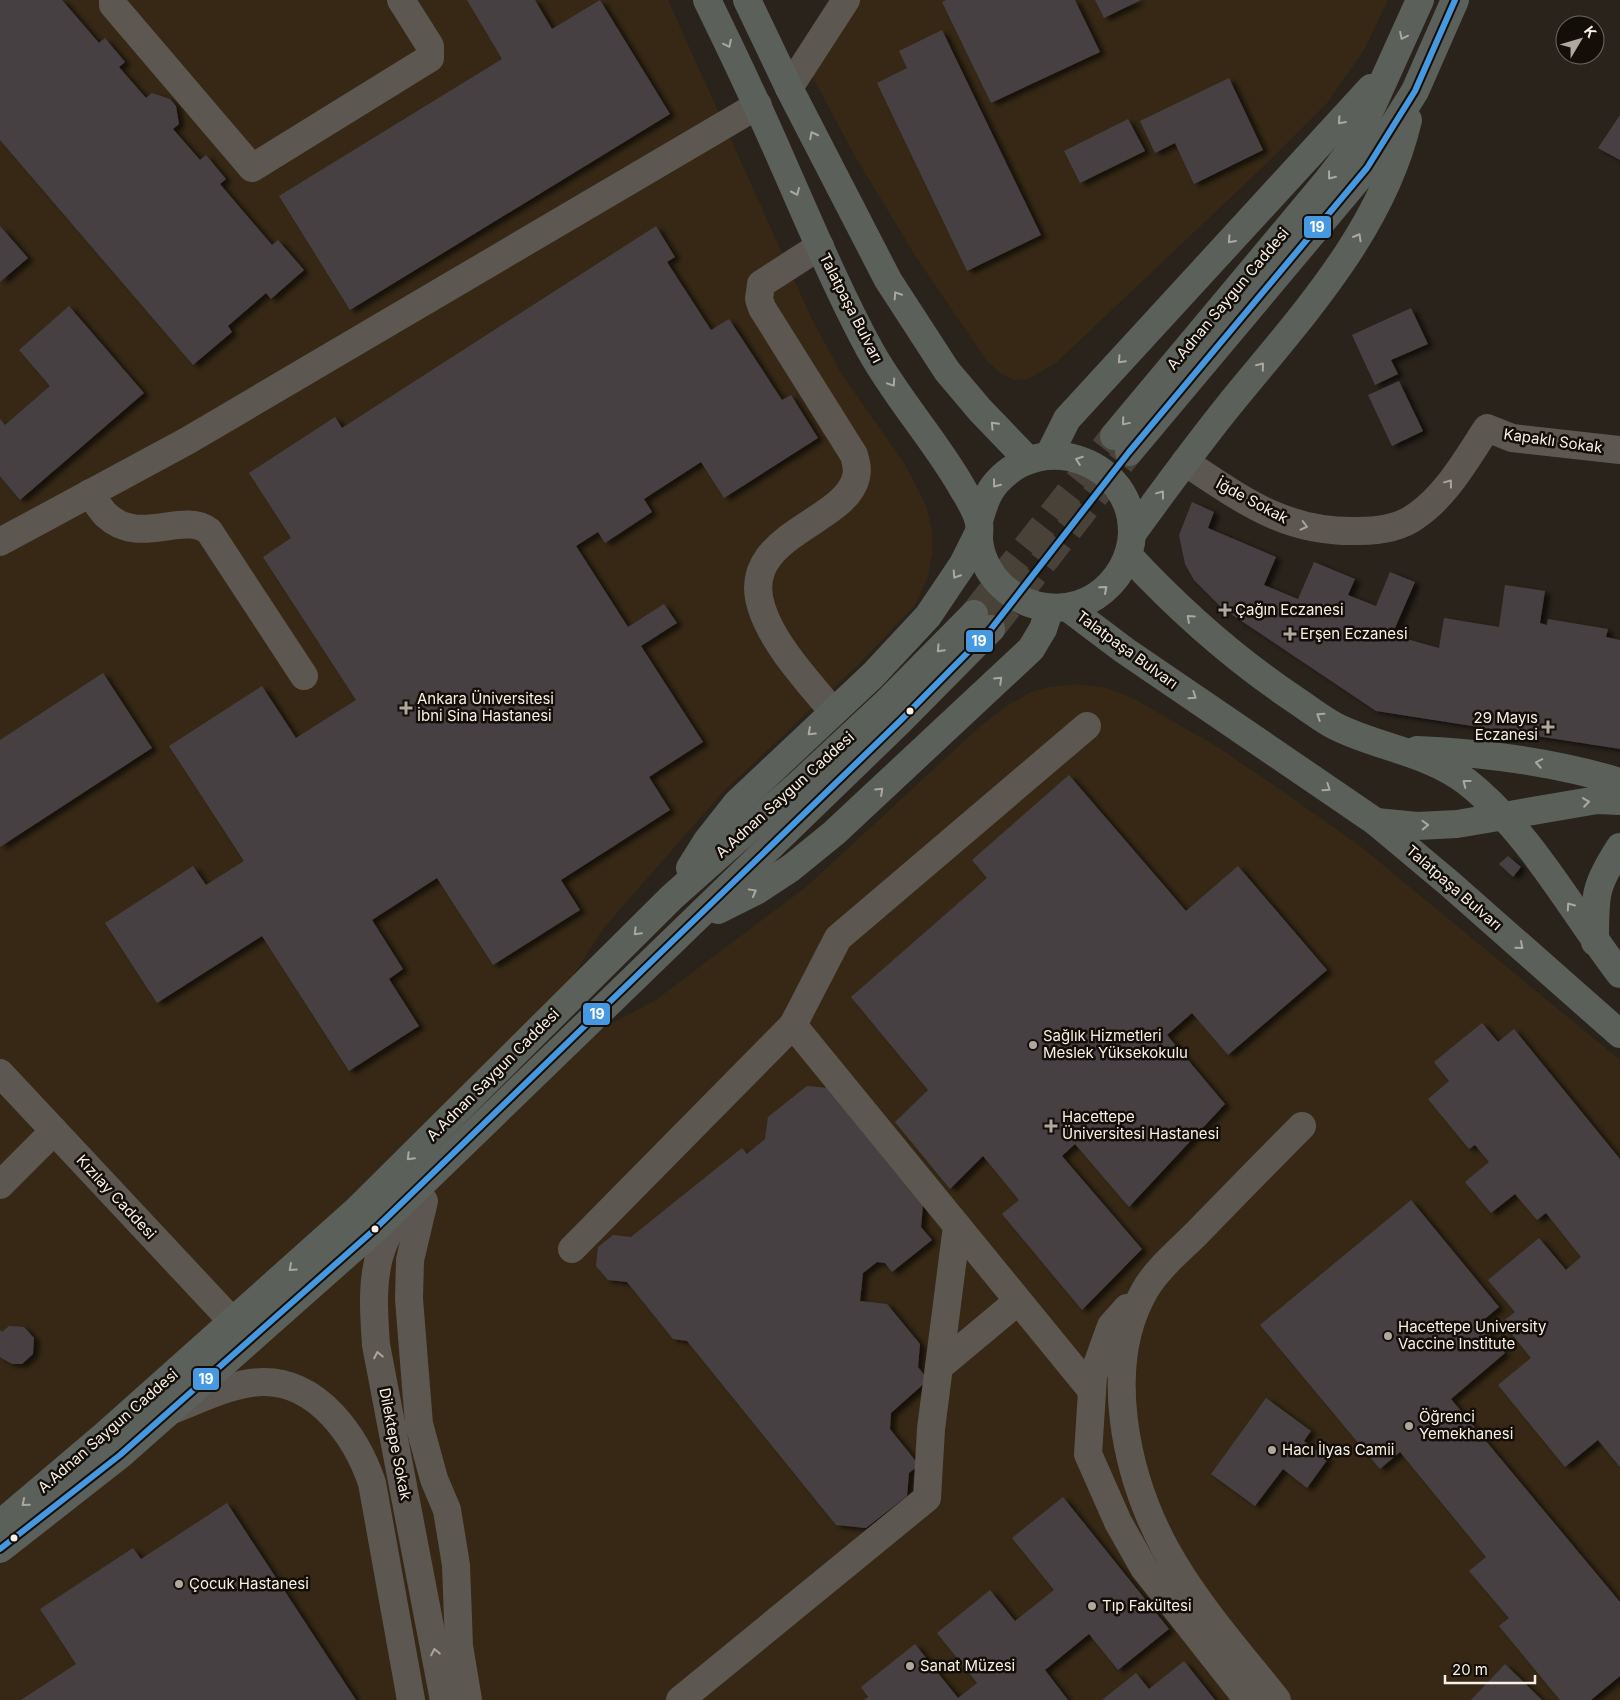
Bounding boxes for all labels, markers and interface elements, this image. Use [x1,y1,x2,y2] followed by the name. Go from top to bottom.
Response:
[1555,15,1605,65] north arrow
[1581,22,1600,41] text: K
[1399,31,1409,40] one-way arrow
[722,39,732,48] one-way arrow
[1338,116,1347,125] one-way arrow
[809,132,819,141] one-way arrow
[1328,170,1336,179] one-way arrow
[789,187,800,196] one-way arrow
[1303,215,1332,239] line badge: 19
[1309,218,1325,235] text: 19
[1163,224,1293,374] street label: A.Adnan Saygun Caddesi
[1352,233,1362,242] one-way arrow
[1228,235,1237,244] one-way arrow
[816,250,887,366] street label: Talatpaşa Bulvarı
[893,292,903,301] one-way arrow
[1118,355,1127,364] one-way arrow
[1255,363,1264,372] one-way arrow
[886,377,895,387] one-way arrow
[1123,416,1131,425] one-way arrow
[991,421,1000,430] one-way arrow
[1502,424,1604,457] street label: Kapaklı Sokak
[1075,456,1084,466] one-way arrow
[1213,474,1292,528] street label: İğde Sokak
[993,479,1002,488] one-way arrow
[1443,479,1452,488] one-way arrow
[1155,491,1163,500] one-way arrow
[1300,521,1308,531] one-way arrow
[953,569,962,579] one-way arrow
[1099,585,1108,594] one-way arrow
[1235,600,1344,619] place label: Çağın Eczanesi
[1219,604,1231,616] marker: Çağın Eczanesi
[1073,606,1182,693] street label: Talatpaşa Bulvarı
[1187,615,1196,624] one-way arrow
[1300,624,1408,643] place label: Erşen Eczanesi
[1284,628,1296,640] marker: Erşen Eczanesi
[965,629,994,653] line badge: 19
[971,632,987,649] text: 19
[937,643,946,652] one-way arrow
[993,677,1002,686] one-way arrow
[417,689,554,725] place label: Ankara Üniversitesi İbni Sina Hastanesi
[1187,690,1196,699] one-way arrow
[399,701,413,715] marker: Ankara Üniversitesi İbni Sina Hastanesi
[905,706,915,716] unlabelled marker
[1474,708,1538,744] place label: 29 Mayıs Eczanesi
[1316,712,1325,722] one-way arrow
[1542,721,1554,733] marker: 29 Mayıs Eczanesi
[807,726,816,735] one-way arrow
[712,727,858,862] street label: A.Adnan Saygun Caddesi
[1534,758,1543,768] one-way arrow
[1463,780,1472,788] one-way arrow
[1321,782,1331,791] one-way arrow
[874,788,883,797] one-way arrow
[1582,797,1590,808] one-way arrow
[1421,820,1429,831] one-way arrow
[1402,841,1506,934] street label: Talatpaşa Bulvarı
[748,888,757,898] one-way arrow
[1567,902,1576,912] one-way arrow
[634,926,643,935] one-way arrow
[1515,940,1524,949] one-way arrow
[582,1002,611,1026] line badge: 19
[422,1004,563,1145] street label: A.Adnan Saygun Caddesi
[589,1005,605,1022] text: 19
[1043,1026,1188,1062] place label: Sağlık Hizmetleri Meslek Yüksekokulu
[1027,1039,1039,1051] marker: Sağlık Hizmetleri Meslek Yüksekokulu
[1062,1107,1219,1143] place label: Hacettepe Üniversitesi Hastanesi
[1044,1119,1058,1133] marker: Hacettepe Üniversitesi Hastanesi
[72,1151,160,1243] street label: Kızılay Caddesi
[407,1151,416,1160] one-way arrow
[370,1224,380,1234] unlabelled marker
[288,1263,297,1272] one-way arrow
[1398,1317,1547,1353] place label: Hacettepe University Vaccine Institute
[1382,1330,1394,1342] marker: Hacettepe University Vaccine Institute
[373,1351,384,1360] one-way arrow
[34,1364,182,1497] street label: A.Adnan Saygun Caddesi
[192,1367,220,1391] line badge: 19
[198,1370,214,1387] text: 19
[375,1386,416,1503] street label: Dilektepe Sokak
[1419,1407,1513,1443] place label: Öğrenci Yemekhanesi
[1403,1420,1415,1432] marker: Öğrenci Yemekhanesi
[1282,1440,1394,1459] place label: Hacı İlyas Camii
[1266,1444,1278,1456] marker: Hacı İlyas Camii
[22,1497,31,1506] one-way arrow
[9,1533,19,1543] unlabelled marker
[189,1574,309,1593] place label: Çocuk Hastanesi
[173,1578,185,1590] marker: Çocuk Hastanesi
[1102,1596,1192,1615] place label: Tıp Fakültesi
[1086,1600,1098,1612] marker: Tıp Fakültesi
[430,1648,441,1657] one-way arrow
[1445,1652,1535,1684] scale bar
[920,1656,1015,1675] place label: Sanat Müzesi
[904,1660,916,1672] marker: Sanat Müzesi
[1452,1660,1488,1679] text: 20 m

